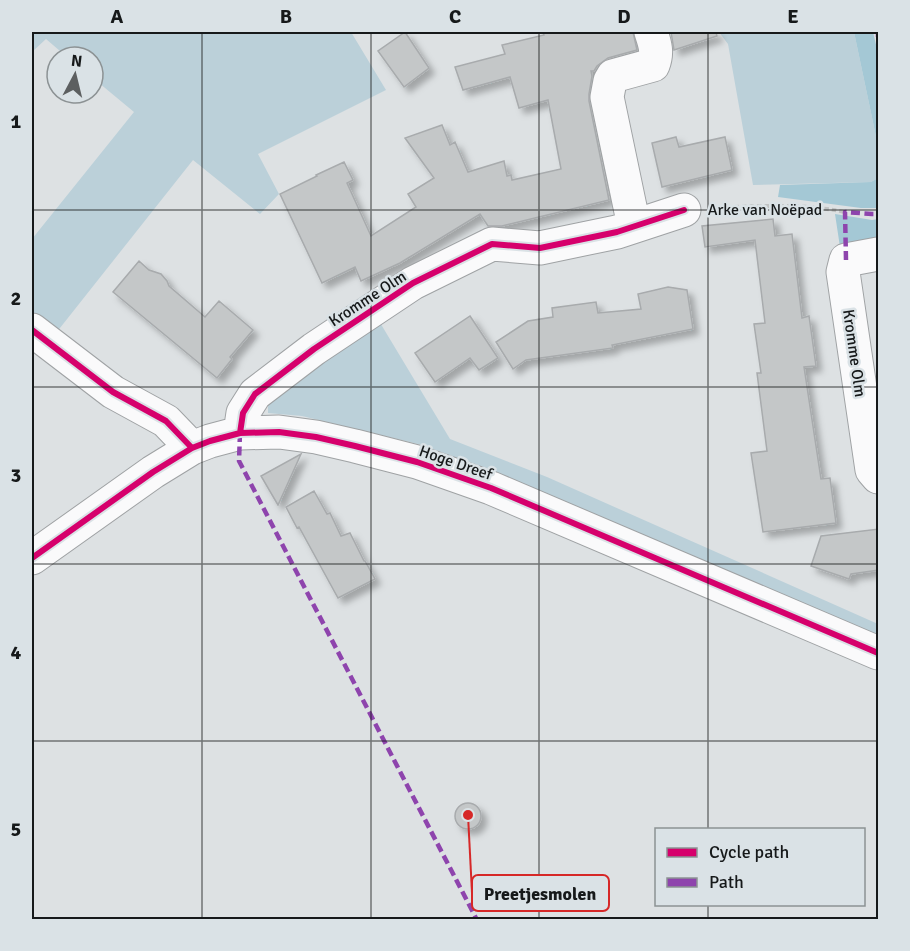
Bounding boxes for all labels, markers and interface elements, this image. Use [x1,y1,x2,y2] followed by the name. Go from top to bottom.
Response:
[111,4,124,29] text: A
[280,4,292,29] text: B
[449,4,461,29] text: C
[617,4,631,29] text: D
[787,4,799,29] text: E
[45,45,105,105] north arrow
[70,51,83,72] text: N
[11,109,22,134] text: 1
[708,200,822,220] street label: Arke van Noëpad
[325,266,410,331] street label: Kromme Olm
[11,286,21,311] text: 2
[838,308,870,398] street label: Kromme Olm
[416,441,496,485] street label: Hoge Dreef
[11,463,21,488] text: 3
[11,640,22,665] text: 4
[11,817,21,842] text: 5
[655,828,865,906] legend
[709,841,789,863] text: Cycle path
[709,871,744,893] text: Path
[472,875,609,911] callout: Preetjesmolen
[484,883,596,905] text: Preetjesmolen

